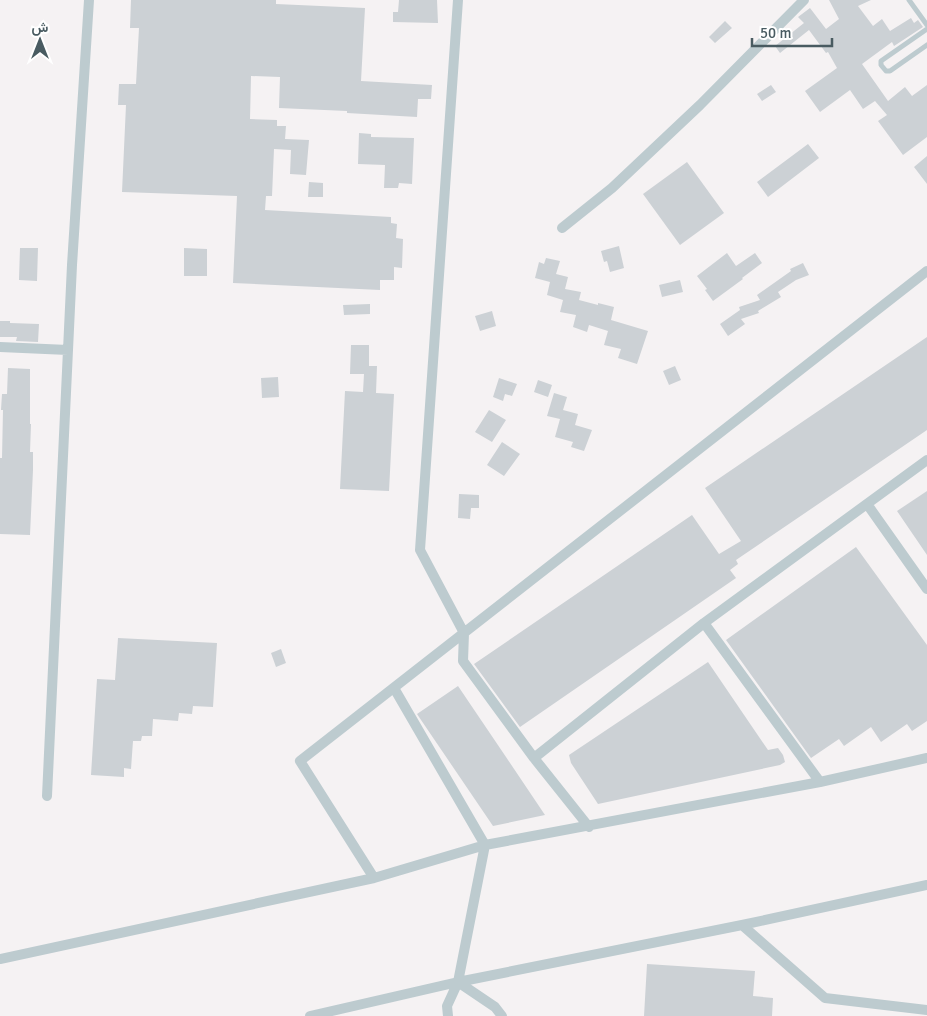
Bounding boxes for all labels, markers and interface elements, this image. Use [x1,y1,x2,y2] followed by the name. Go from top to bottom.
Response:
[15,15,65,65] north arrow
[752,15,832,47] scale bar
[32,19,49,36] text: ش
[760,24,791,42] text: 50 m

